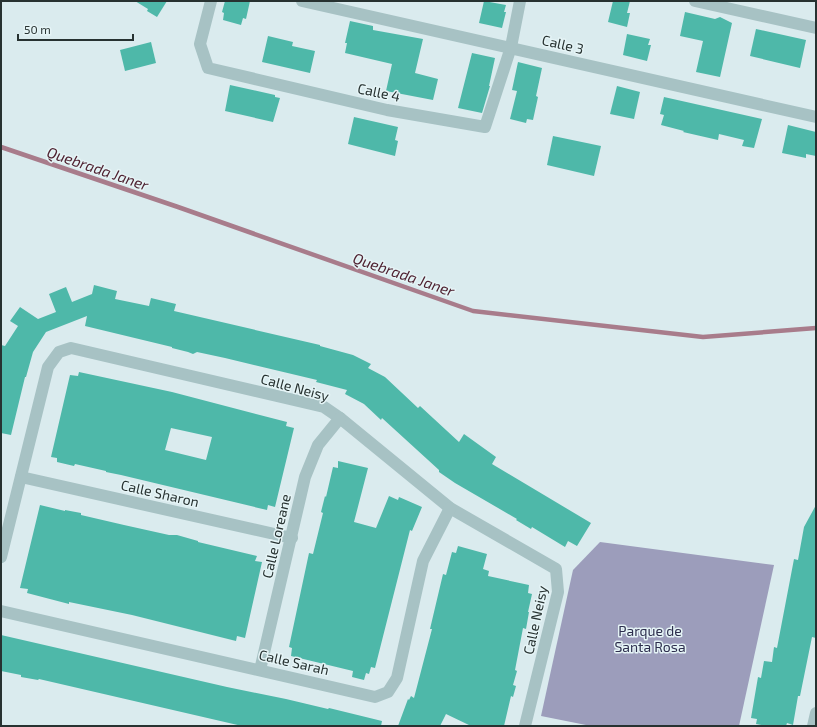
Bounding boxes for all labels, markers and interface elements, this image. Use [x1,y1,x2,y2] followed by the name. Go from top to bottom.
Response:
[18,16,133,42] scale bar
[24,22,51,36] text: 50 m
[540,31,586,57] street label: Calle 3
[356,79,402,105] street label: Calle 4
[45,142,152,195] water label: Quebrada Janer
[351,248,458,301] water label: Quebrada Janer
[259,370,332,404] street label: Calle Neisy
[119,476,201,510] street label: Calle Sharon
[258,492,294,580] street label: Calle Loreane
[519,583,551,656] street label: Calle Neisy
[614,622,686,655] park label: Parque de Santa Rosa
[257,646,331,678] street label: Calle Sarah

